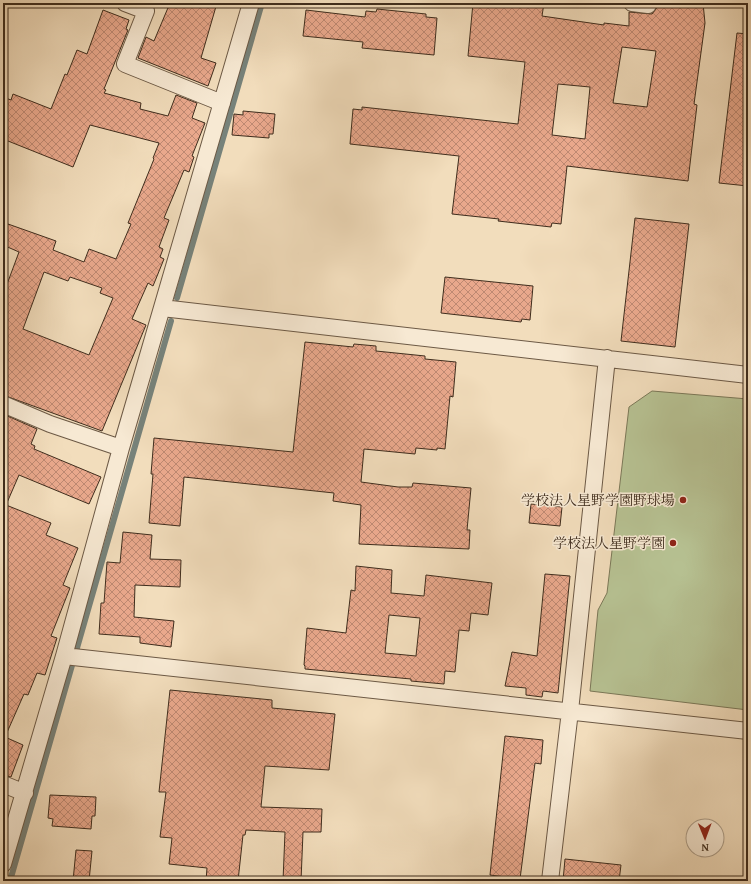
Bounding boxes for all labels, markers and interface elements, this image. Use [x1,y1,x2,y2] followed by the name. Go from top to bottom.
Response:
[521,490,675,510] place label: 学校法人星野学園野球場
[678,495,688,505] marker: 学校法人星野学園野球場
[553,533,665,553] place label: 学校法人星野学園
[668,538,678,548] marker: 学校法人星野学園
[685,818,725,858] north arrow
[701,840,709,856] text: N

